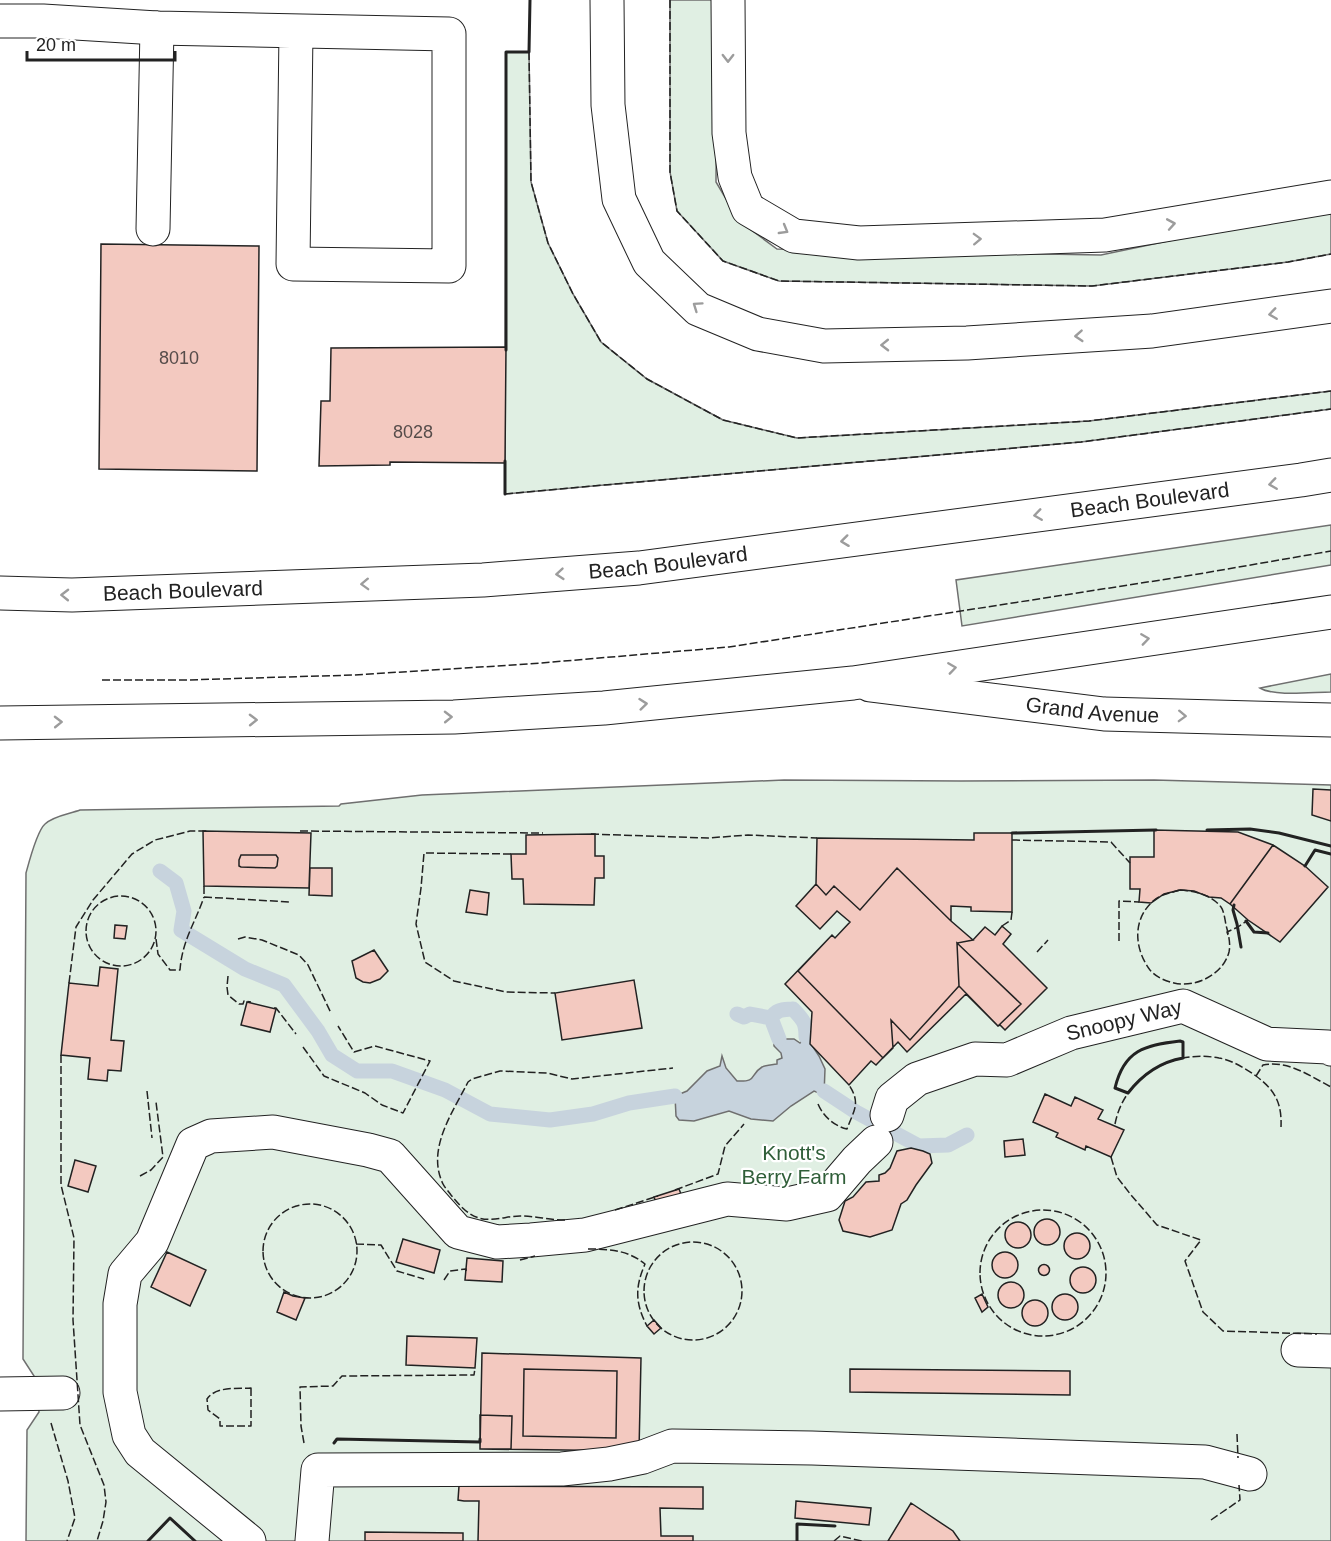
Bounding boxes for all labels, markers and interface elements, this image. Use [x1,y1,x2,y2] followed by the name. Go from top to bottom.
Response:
[27,24,176,62] scale bar
[36,35,76,55] text: 20 m
[722,54,734,63] one-way arrow
[1165,218,1175,231] one-way arrow
[778,223,788,234] one-way arrow
[972,233,981,245] one-way arrow
[693,302,704,313] one-way arrow
[1268,307,1278,319] one-way arrow
[1075,329,1084,342] one-way arrow
[880,339,889,351] one-way arrow
[159,348,199,368] house number: 8010
[393,422,433,442] house number: 8028
[1269,477,1278,489] one-way arrow
[1069,478,1231,522] street label: Beach Boulevard
[1034,508,1043,521] one-way arrow
[840,534,850,546] one-way arrow
[587,542,749,583] street label: Beach Boulevard
[555,567,564,580] one-way arrow
[102,576,263,605] street label: Beach Boulevard
[360,578,369,591] one-way arrow
[61,588,70,601] one-way arrow
[1141,634,1150,646] one-way arrow
[948,662,957,674] one-way arrow
[1024,692,1159,726] street label: Grand Avenue
[638,698,648,711] one-way arrow
[1178,710,1187,723] one-way arrow
[444,711,453,724] one-way arrow
[249,714,258,726] one-way arrow
[54,716,63,728] one-way arrow
[1064,995,1184,1045] street label: Snoopy Way
[742,1141,847,1188] park label: Knott's Berry Farm

